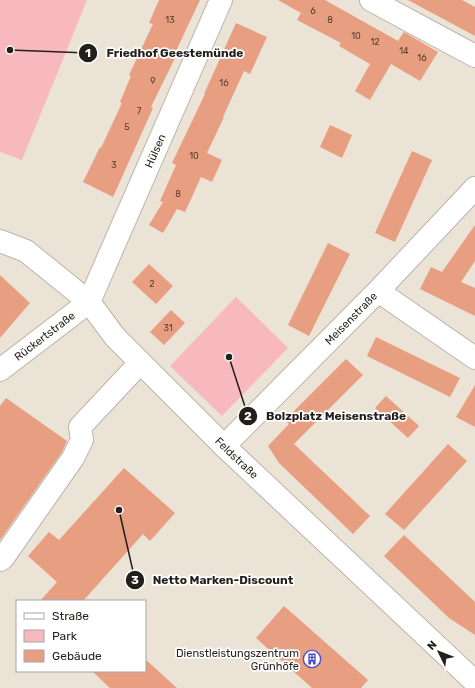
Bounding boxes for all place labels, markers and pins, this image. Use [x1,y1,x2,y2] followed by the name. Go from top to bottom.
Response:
[78,41,251,65] callout: Friedhof Geestemünde
[238,404,414,428] callout: Bolzplatz Meisenstraße
[125,568,302,592] callout: Netto Marken-Discount
[176,647,299,673] place label: Dienstleistungszentrum Grünhöfe
[302,649,322,669] building icon: Dienstleistungszentrum Grünhöfe

